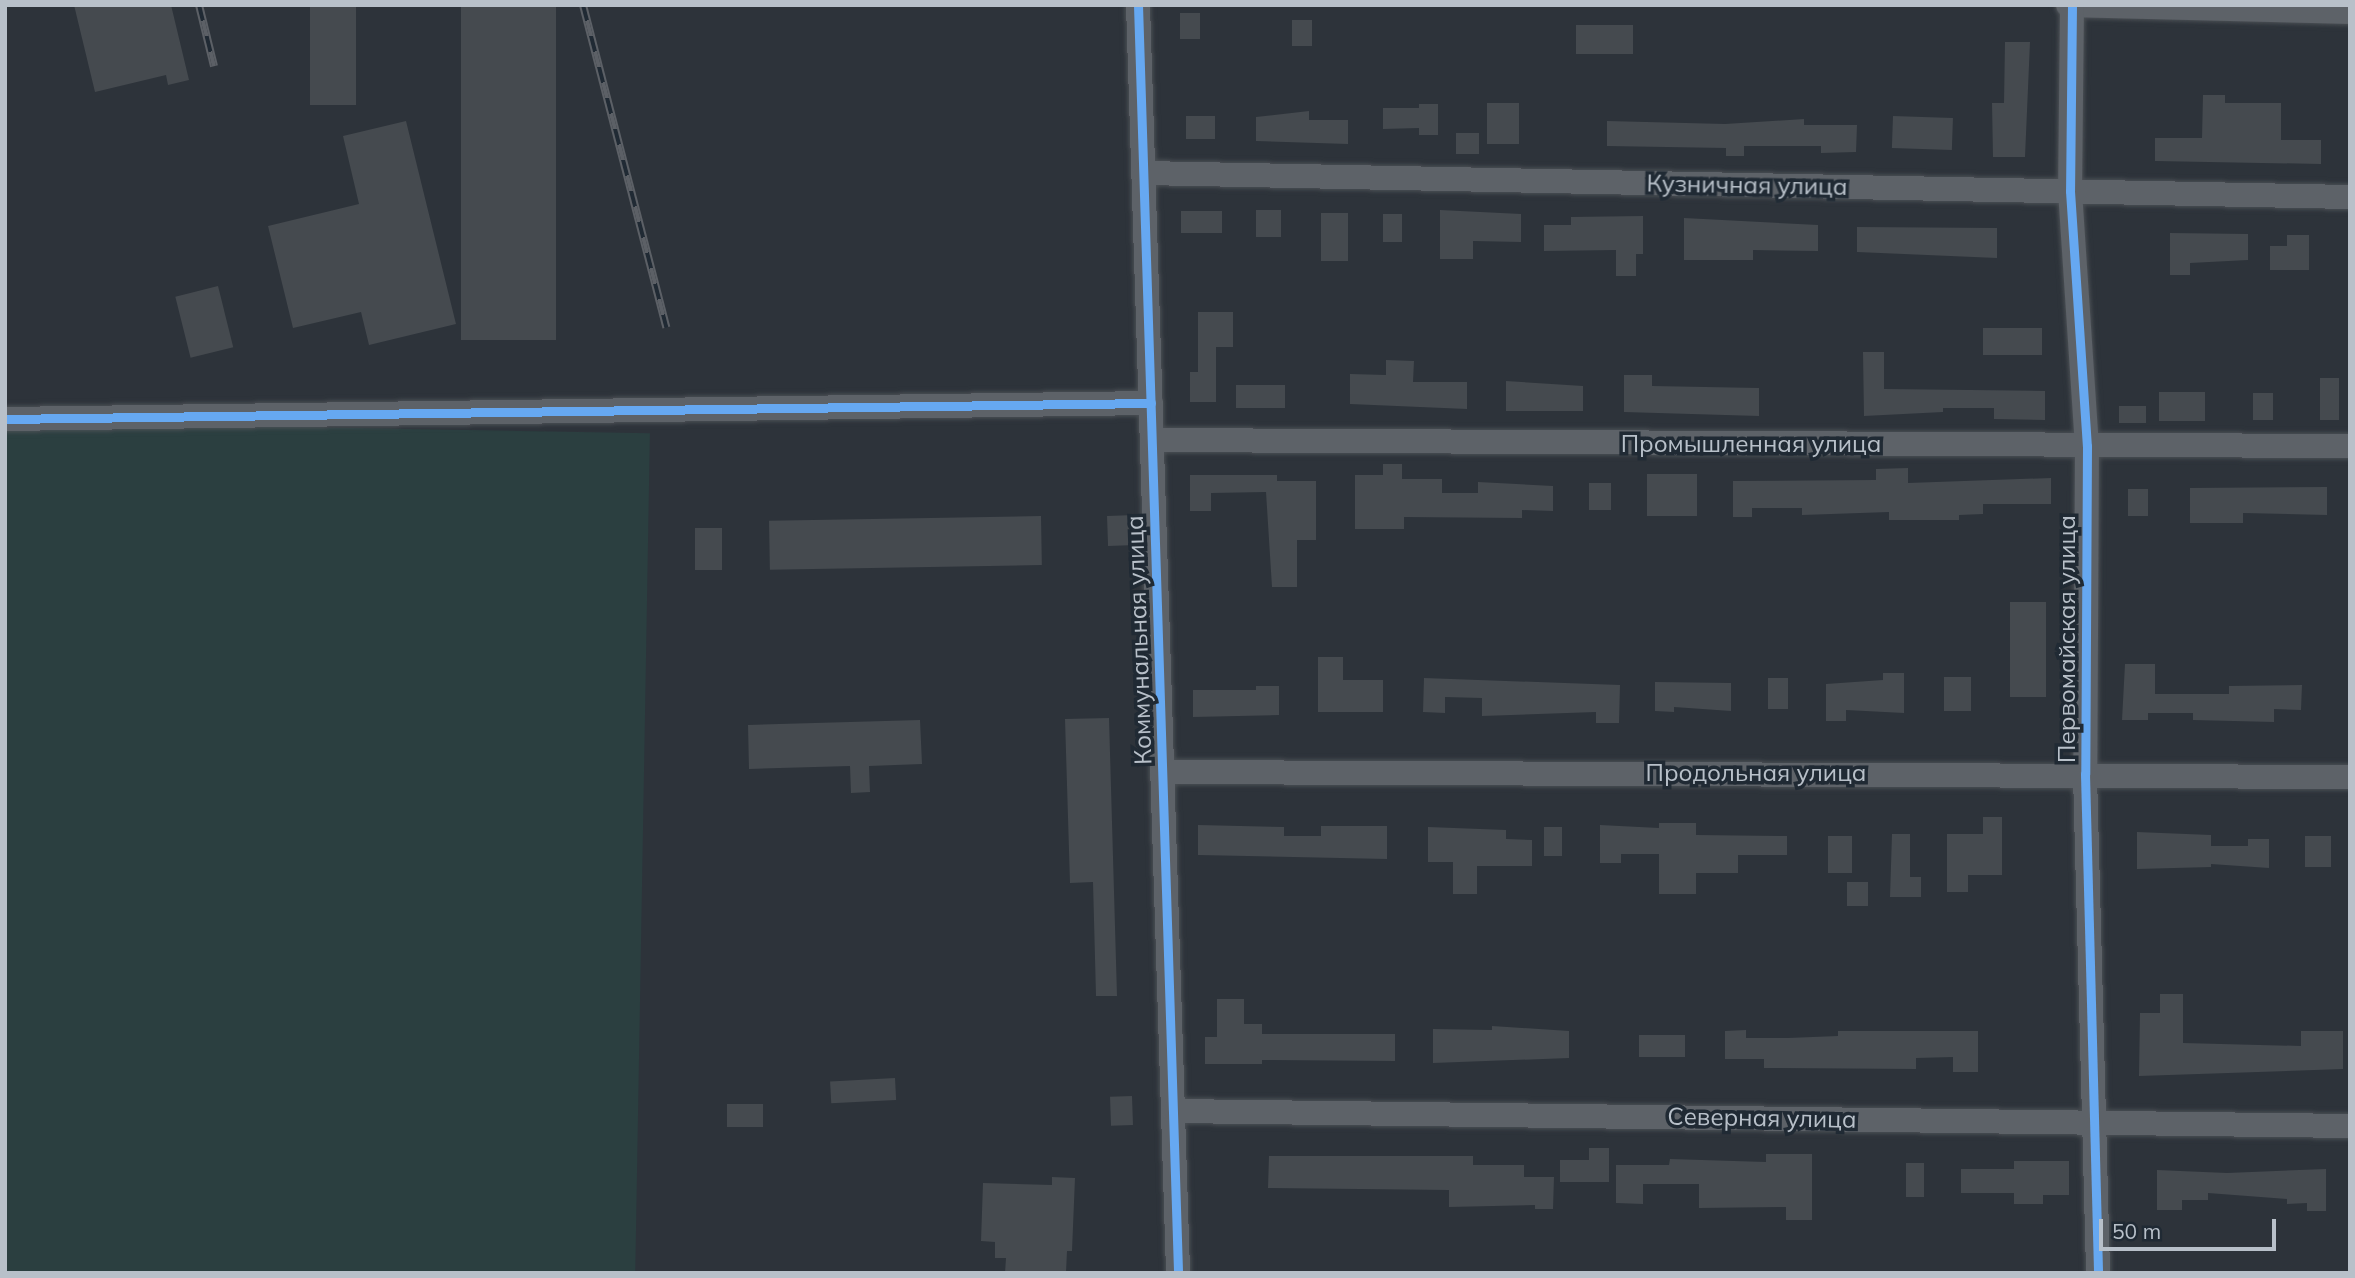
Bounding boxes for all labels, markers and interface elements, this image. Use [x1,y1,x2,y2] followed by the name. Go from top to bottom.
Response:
[1646,169,1848,201] street label: Кузничная улица
[1621,430,1881,458] street label: Промышленная улица
[1120,515,1158,765] street label: Коммунальная улица
[2053,515,2081,763] street label: Первомайская улица
[1646,759,1866,787] street label: Продольная улица
[1667,1102,1857,1134] street label: Северная улица
[2103,1204,2280,1248] scale bar
[2112,1218,2161,1244] text: 50 m

